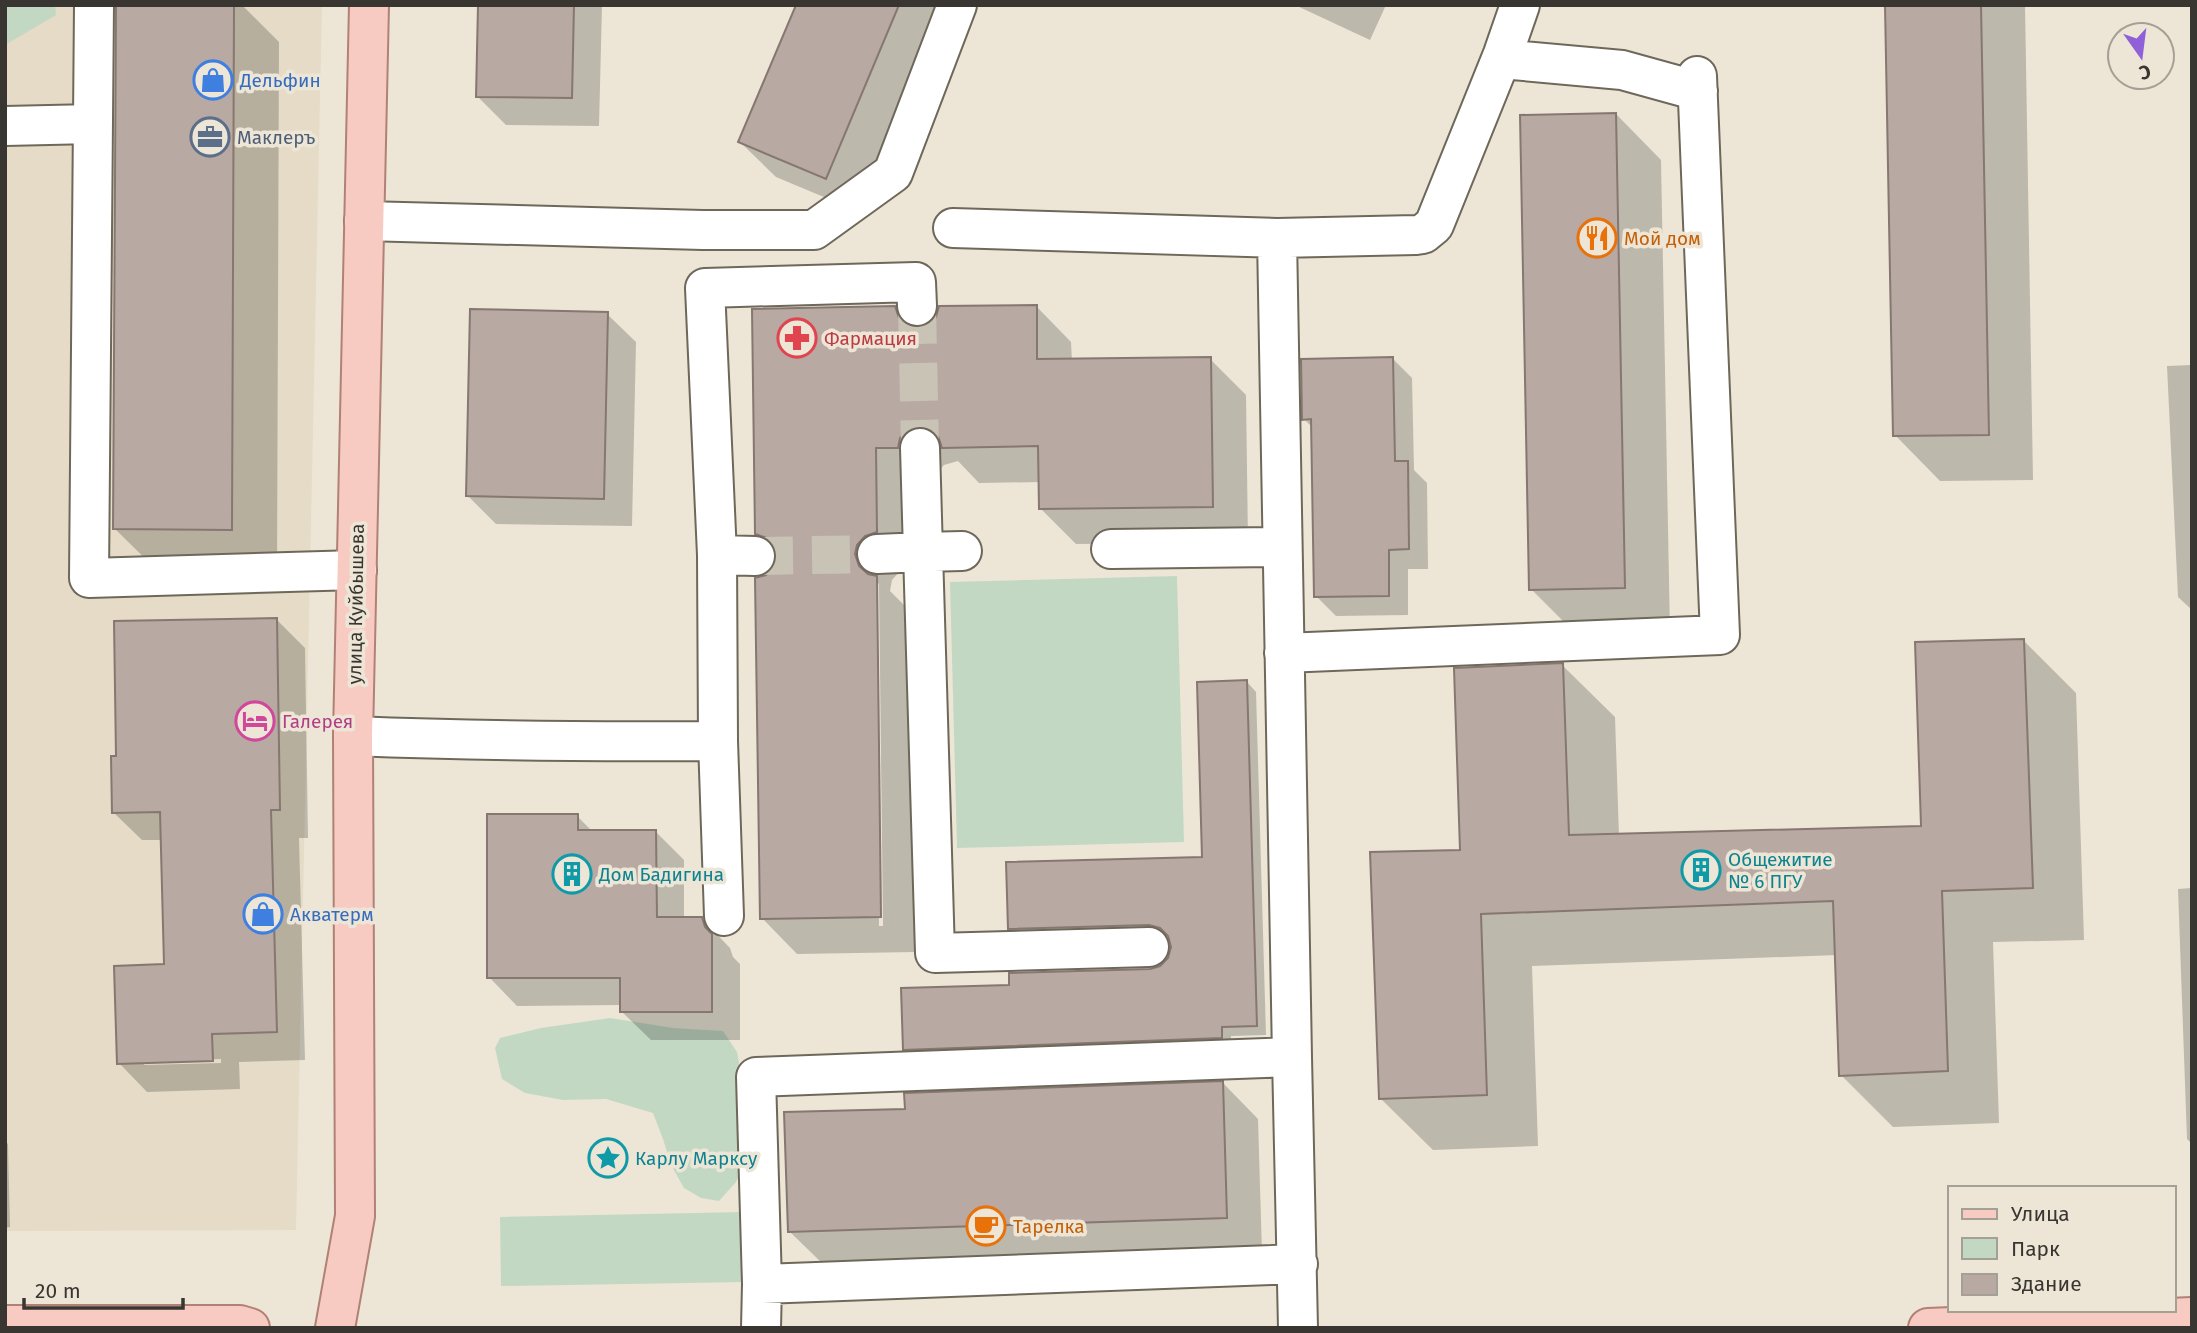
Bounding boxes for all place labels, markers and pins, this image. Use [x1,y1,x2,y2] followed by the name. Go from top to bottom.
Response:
[192,59,234,101] shop icon: Дельфин
[239,69,321,92] place label: Дельфин
[189,116,231,158] office icon: Маклеръ
[237,126,316,149] place label: Маклеръ
[1576,217,1618,259] restaurant icon: Мой дом
[1624,227,1701,250] place label: Мой дом
[776,317,818,359] pharmacy icon: Фармация
[824,327,917,350] place label: Фармация
[234,700,276,742] hotel icon: Галерея
[282,710,353,733] place label: Галерея
[1728,848,1833,893] place label: Общежитие № 6 ПГУ
[1680,849,1722,891] building icon: Общежитие № 6 ПГУ
[551,853,593,895] building icon: Дом Бадигина
[598,863,724,886] place label: Дом Бадигина
[242,893,284,935] shop icon: Акватерм
[290,903,374,926] place label: Акватерм
[587,1137,629,1179] place icon: Карлу Марксу
[635,1147,758,1170] place label: Карлу Марксу
[965,1205,1007,1247] cafe icon: Тарелка
[1013,1215,1085,1238] place label: Тарелка

